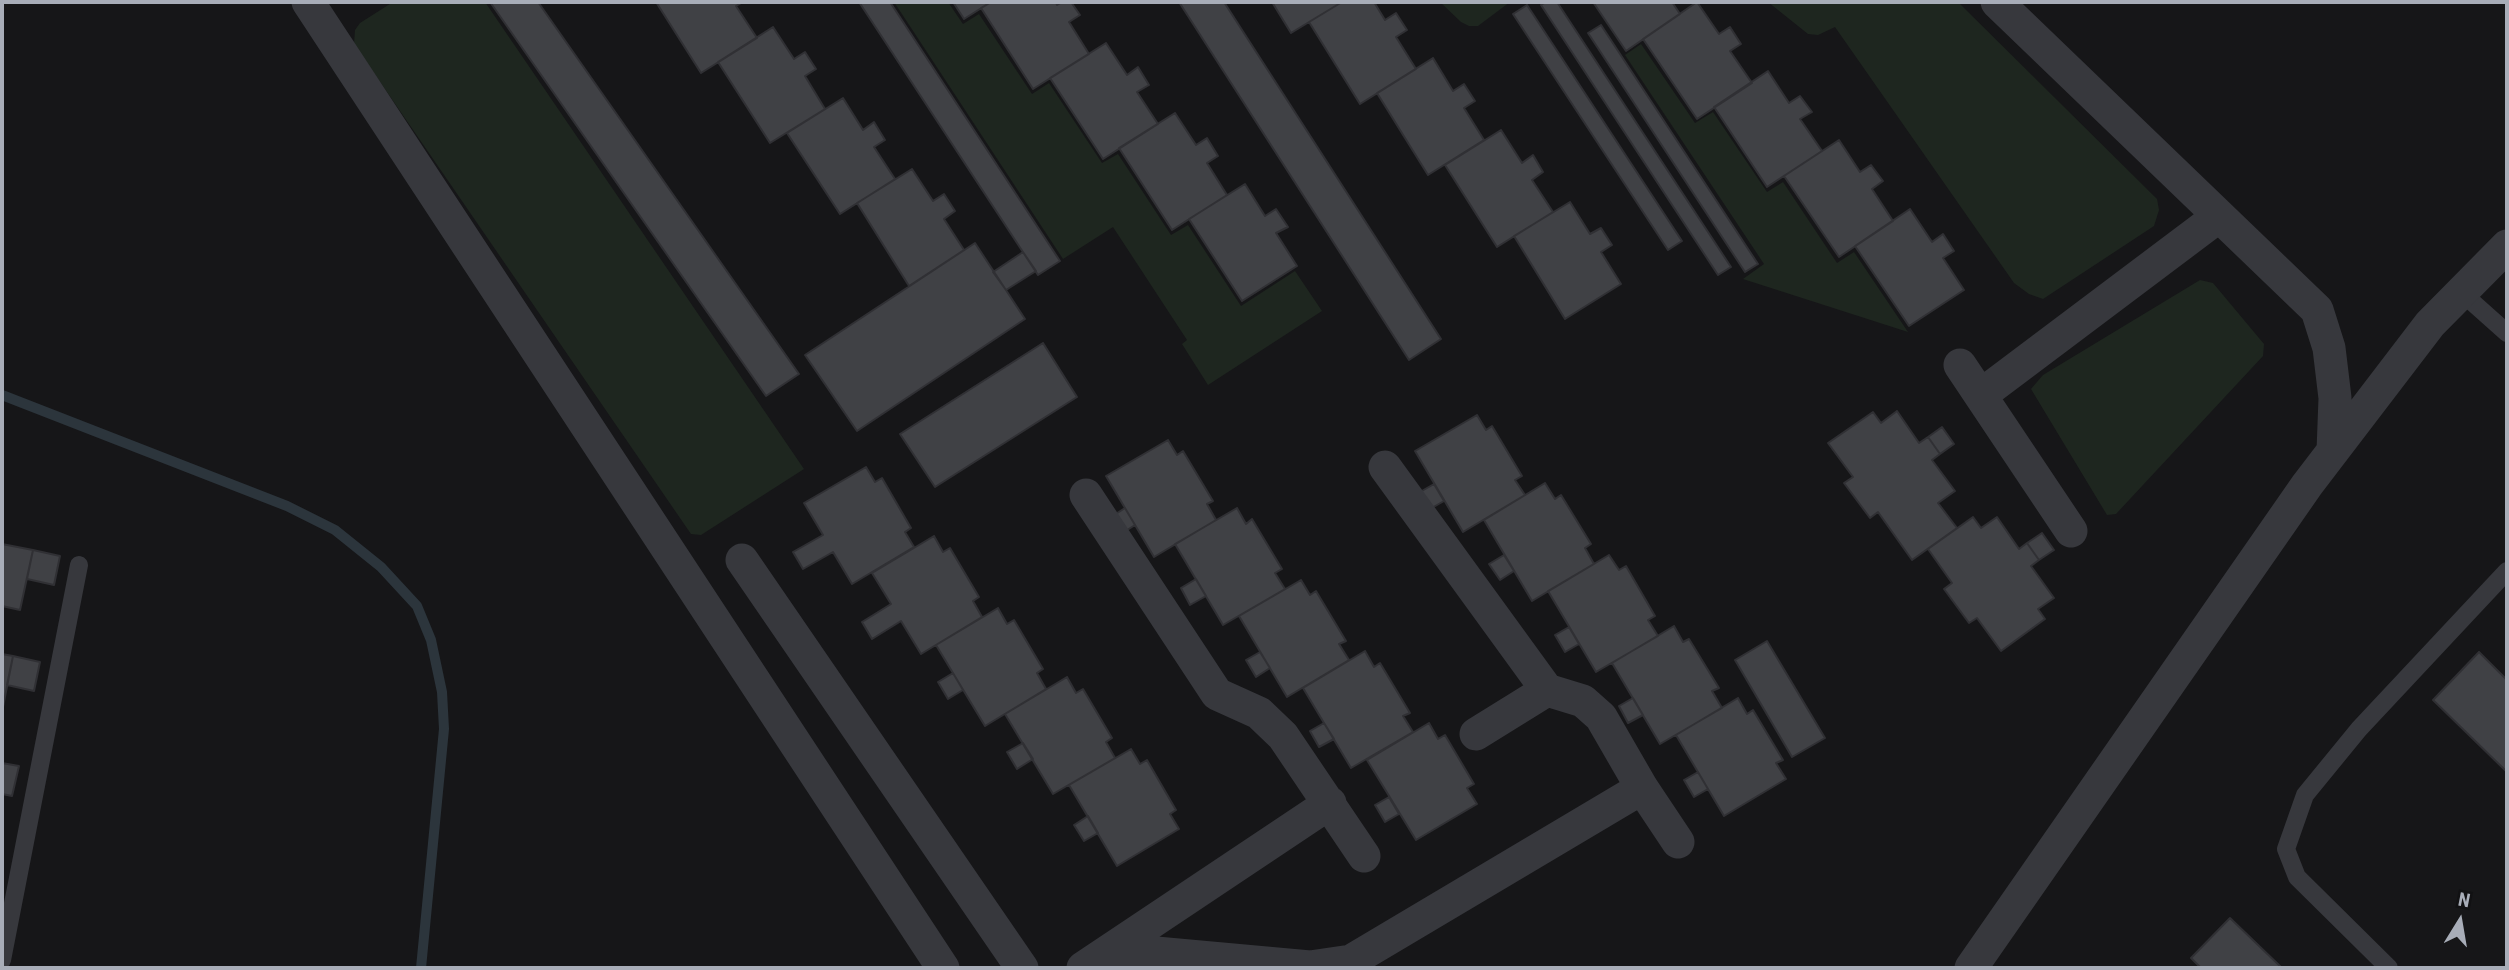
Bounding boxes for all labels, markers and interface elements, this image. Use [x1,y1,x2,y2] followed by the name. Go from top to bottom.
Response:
[2425,886,2495,956] north arrow
[2456,887,2472,912] text: N

